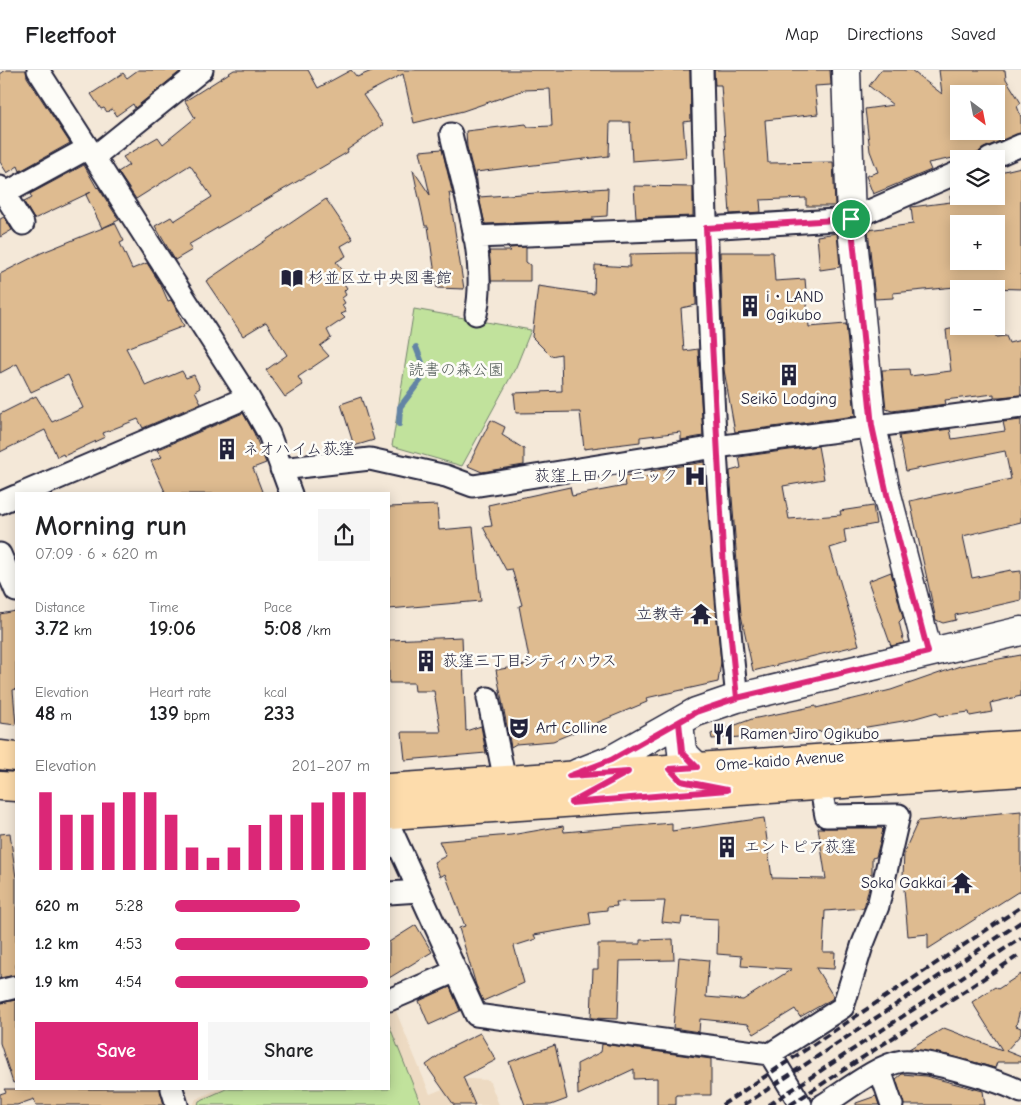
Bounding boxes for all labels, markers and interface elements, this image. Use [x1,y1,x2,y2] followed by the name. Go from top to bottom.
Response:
[25,21,116,49] text: Fleetfoot
[785,24,819,45] text: Map
[847,24,923,45] text: Directions
[951,24,996,45] text: Saved
[950,85,1005,140] north arrow
[950,85,1005,335] map controls
[950,150,1005,205] button: layers
[830,198,872,240] pin
[837,205,865,233] icon: arrive
[950,215,1005,270] button: +
[279,265,305,291] library icon: 杉並区立中央図書館
[308,269,452,287] place label: 杉並区立中央図書館
[950,280,1005,335] button: −
[766,288,824,324] place label: i・LAND Ogikubo
[737,293,763,319] building icon: i・LAND Ogikubo
[408,361,504,379] park label: 読書の森公園
[776,362,802,388] building icon: Seikō Lodging
[741,390,837,408] place label: Seikō Lodging
[214,436,240,462] building icon: ネオハイム荻窪
[243,440,354,458] place label: ネオハイム荻窪
[682,463,708,489] hospital icon: 荻窪上田クリニック
[534,467,678,485] place label: 荻窪上田クリニック
[318,509,370,561] button: share
[35,510,187,542] text: Morning run
[35,545,158,563] text: 07:09 · 6 × 620 m
[35,599,85,616] text: Distance
[149,599,178,616] text: Time
[264,599,292,616] text: Pace
[688,601,714,627] temple icon: 立教寺
[636,605,684,623] place label: 立教寺
[35,616,69,640] text: 3.72
[149,616,196,640] text: 19:06
[264,616,302,640] text: 5:08
[69,622,92,639] text: km
[302,622,331,639] text: /km
[413,648,439,674] building icon: 荻窪三丁目シティハウス
[442,652,617,670] place label: 荻窪三丁目シティハウス
[35,684,89,701] text: Elevation
[149,684,211,701] text: Heart rate
[264,684,287,701] text: kcal
[35,701,56,725] text: 48
[149,701,179,725] text: 139
[264,701,295,725] text: 233
[56,707,72,724] text: m
[179,707,210,724] text: bpm
[506,715,532,741] theatre icon: Art Colline
[536,719,607,737] place label: Art Colline
[710,721,736,747] restaurant icon: Ramen Jiro Ogikubo
[740,725,879,743] place label: Ramen Jiro Ogikubo
[715,748,845,774] street label: Ome-kaido Avenue
[35,757,96,775] text: Elevation
[292,757,370,775] text: 201–207 m
[714,834,740,860] building icon: エントピア荻窪
[744,838,856,856] place label: エントピア荻窪
[949,870,975,896] temple icon: Soka Gakkai
[861,874,946,892] place label: Soka Gakkai
[35,897,79,915] text: 620 m
[115,897,143,915] text: 5:28
[35,935,78,953] text: 1.2 km
[115,935,142,953] text: 4:53
[35,973,79,991] text: 1.9 km
[115,973,142,991] text: 4:54
[35,1022,198,1080] button: Save
[208,1022,370,1080] button: Share

